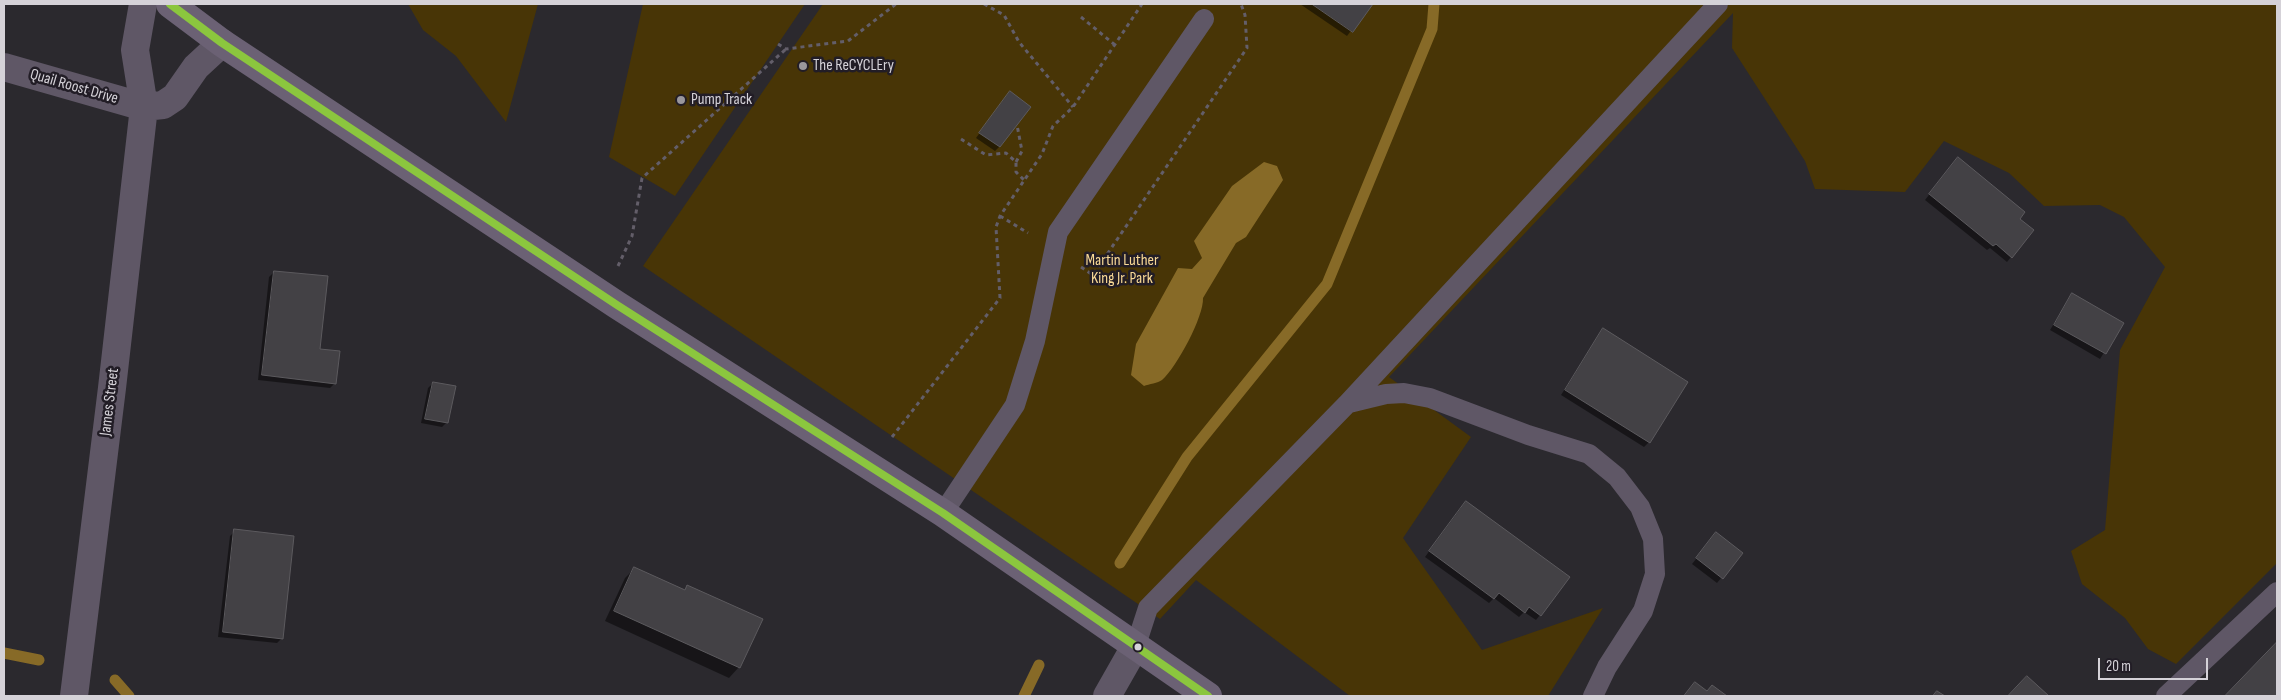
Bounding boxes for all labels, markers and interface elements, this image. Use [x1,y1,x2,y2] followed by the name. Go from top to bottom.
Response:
[813,56,894,76] place label: The ReCYCLEry
[797,60,809,72] marker: The ReCYCLEry
[28,65,120,109] street label: Quail Roost Drive
[691,90,752,110] place label: Pump Track
[675,94,687,106] marker: Pump Track
[1085,251,1159,289] park label: Martin Luther King Jr. Park
[96,367,124,437] street label: James Street
[1133,642,1143,652] unlabelled marker
[2101,648,2211,680] scale bar
[2106,657,2131,676] text: 20 m

